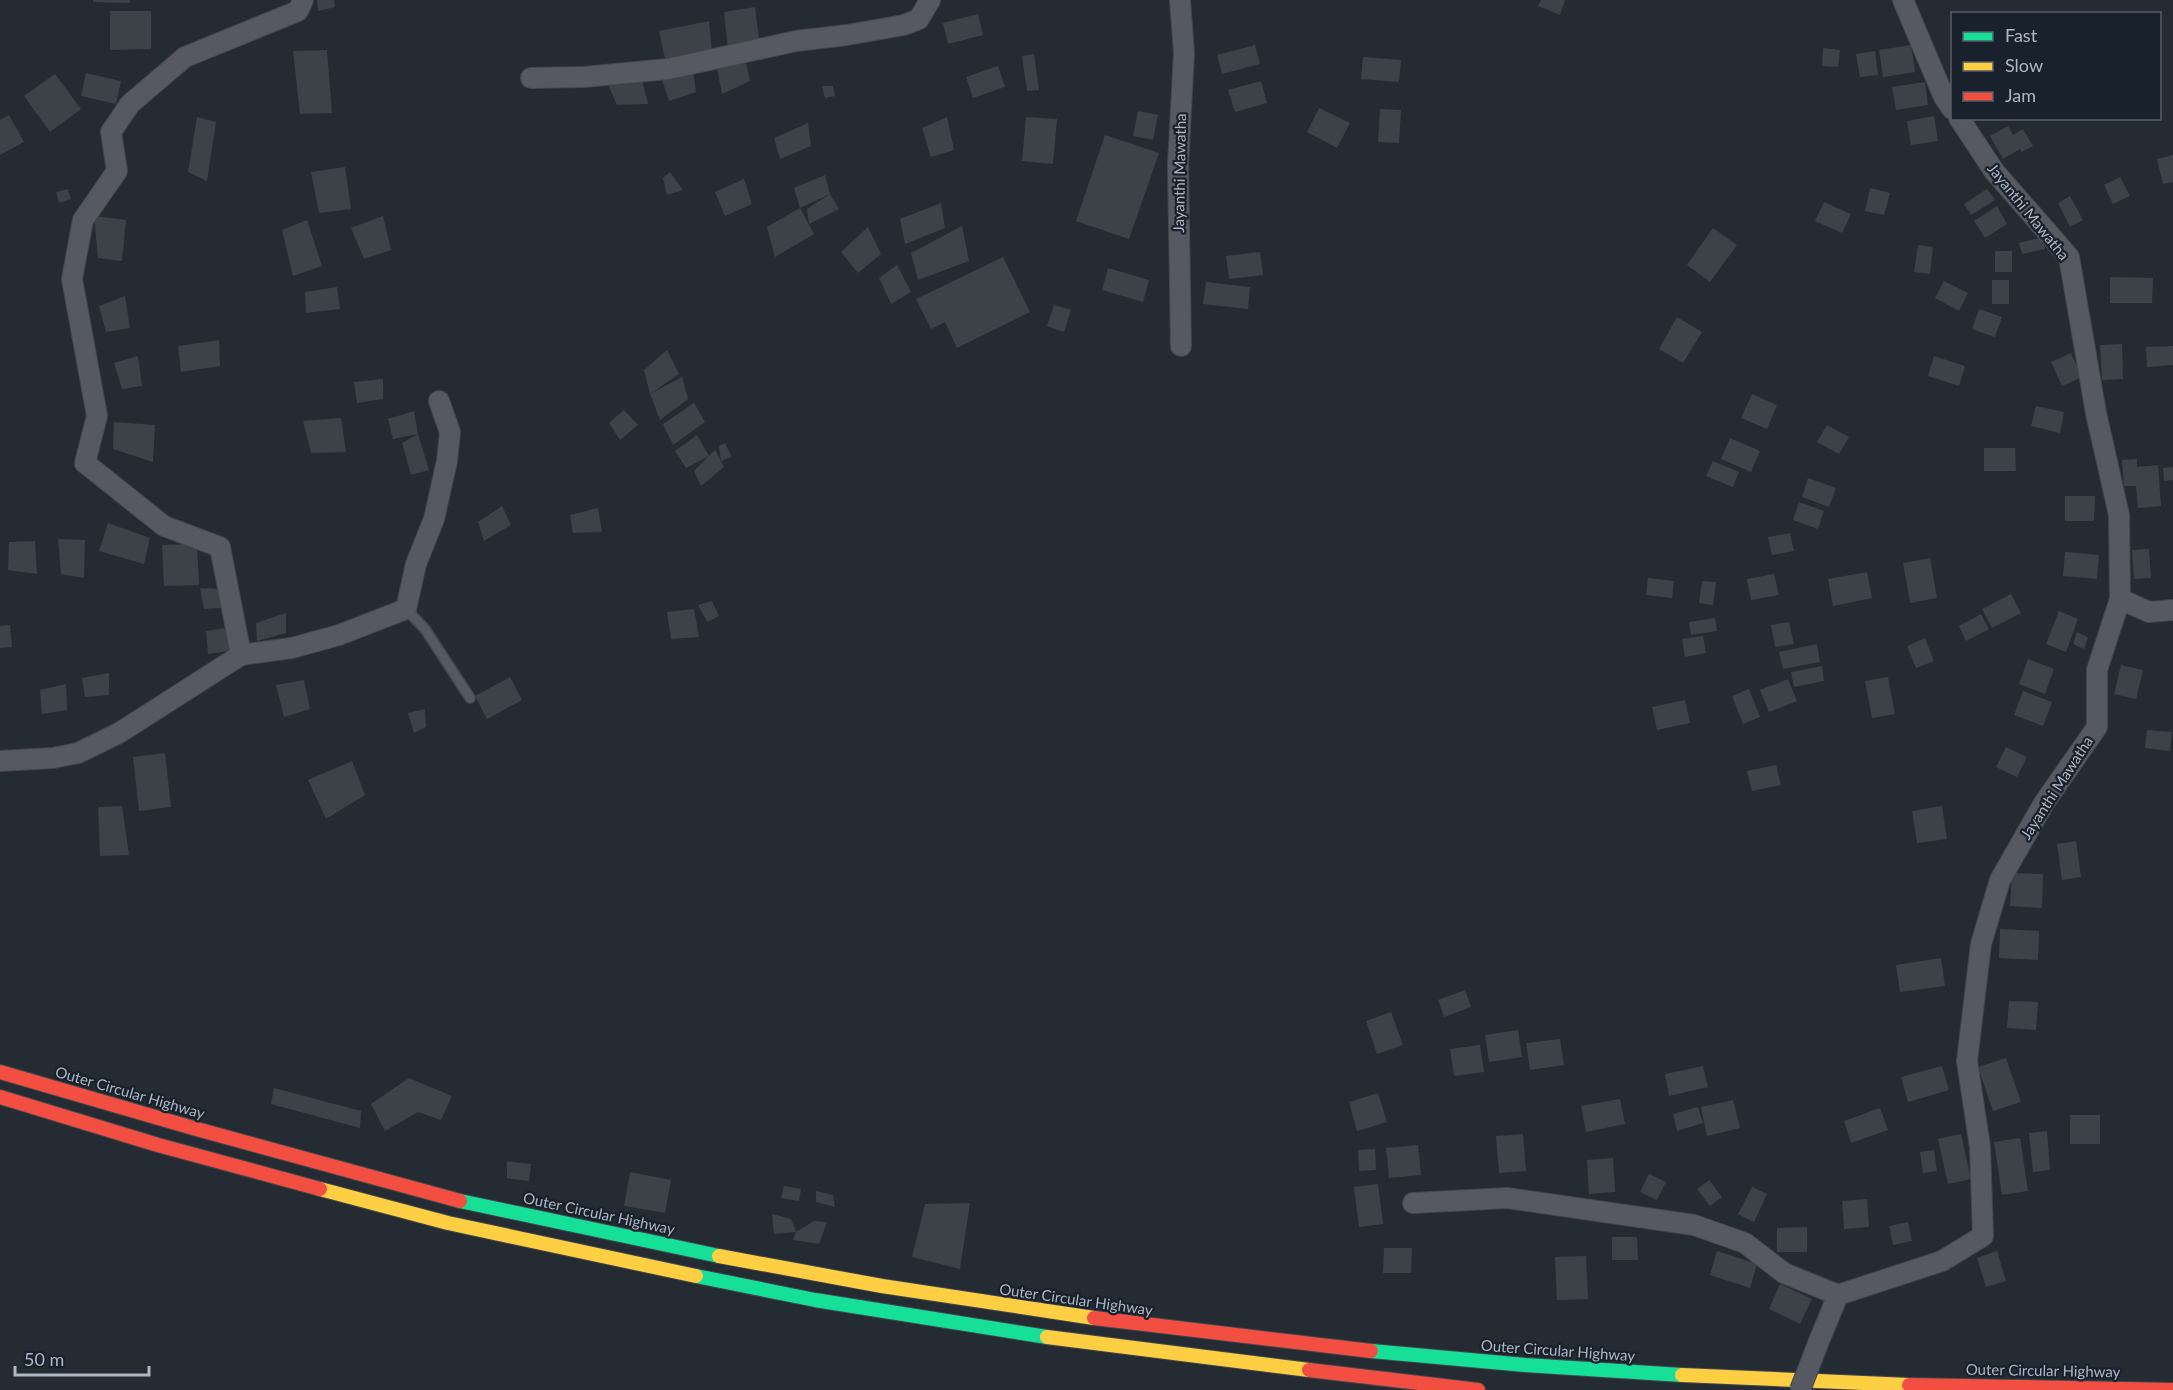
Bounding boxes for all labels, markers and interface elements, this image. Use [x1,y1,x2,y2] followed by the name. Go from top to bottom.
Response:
[1951,12,2161,120] legend
[2005,24,2038,46] text: Fast
[2005,54,2043,76] text: Slow
[2005,84,2036,106] text: Jam
[1169,113,1189,233] street label: Jayanthi Mawatha
[1984,159,2073,263] street label: Jayanthi Mawatha
[2016,733,2096,842] street label: Jayanthi Mawatha
[54,1062,207,1122] street label: Outer Circular Highway
[522,1188,677,1238] street label: Outer Circular Highway
[998,1279,1154,1319] street label: Outer Circular Highway
[1480,1336,1636,1364] street label: Outer Circular Highway
[15,1339,148,1377] scale bar
[24,1348,64,1370] text: 50 m
[1966,1360,2121,1380] street label: Outer Circular Highway

